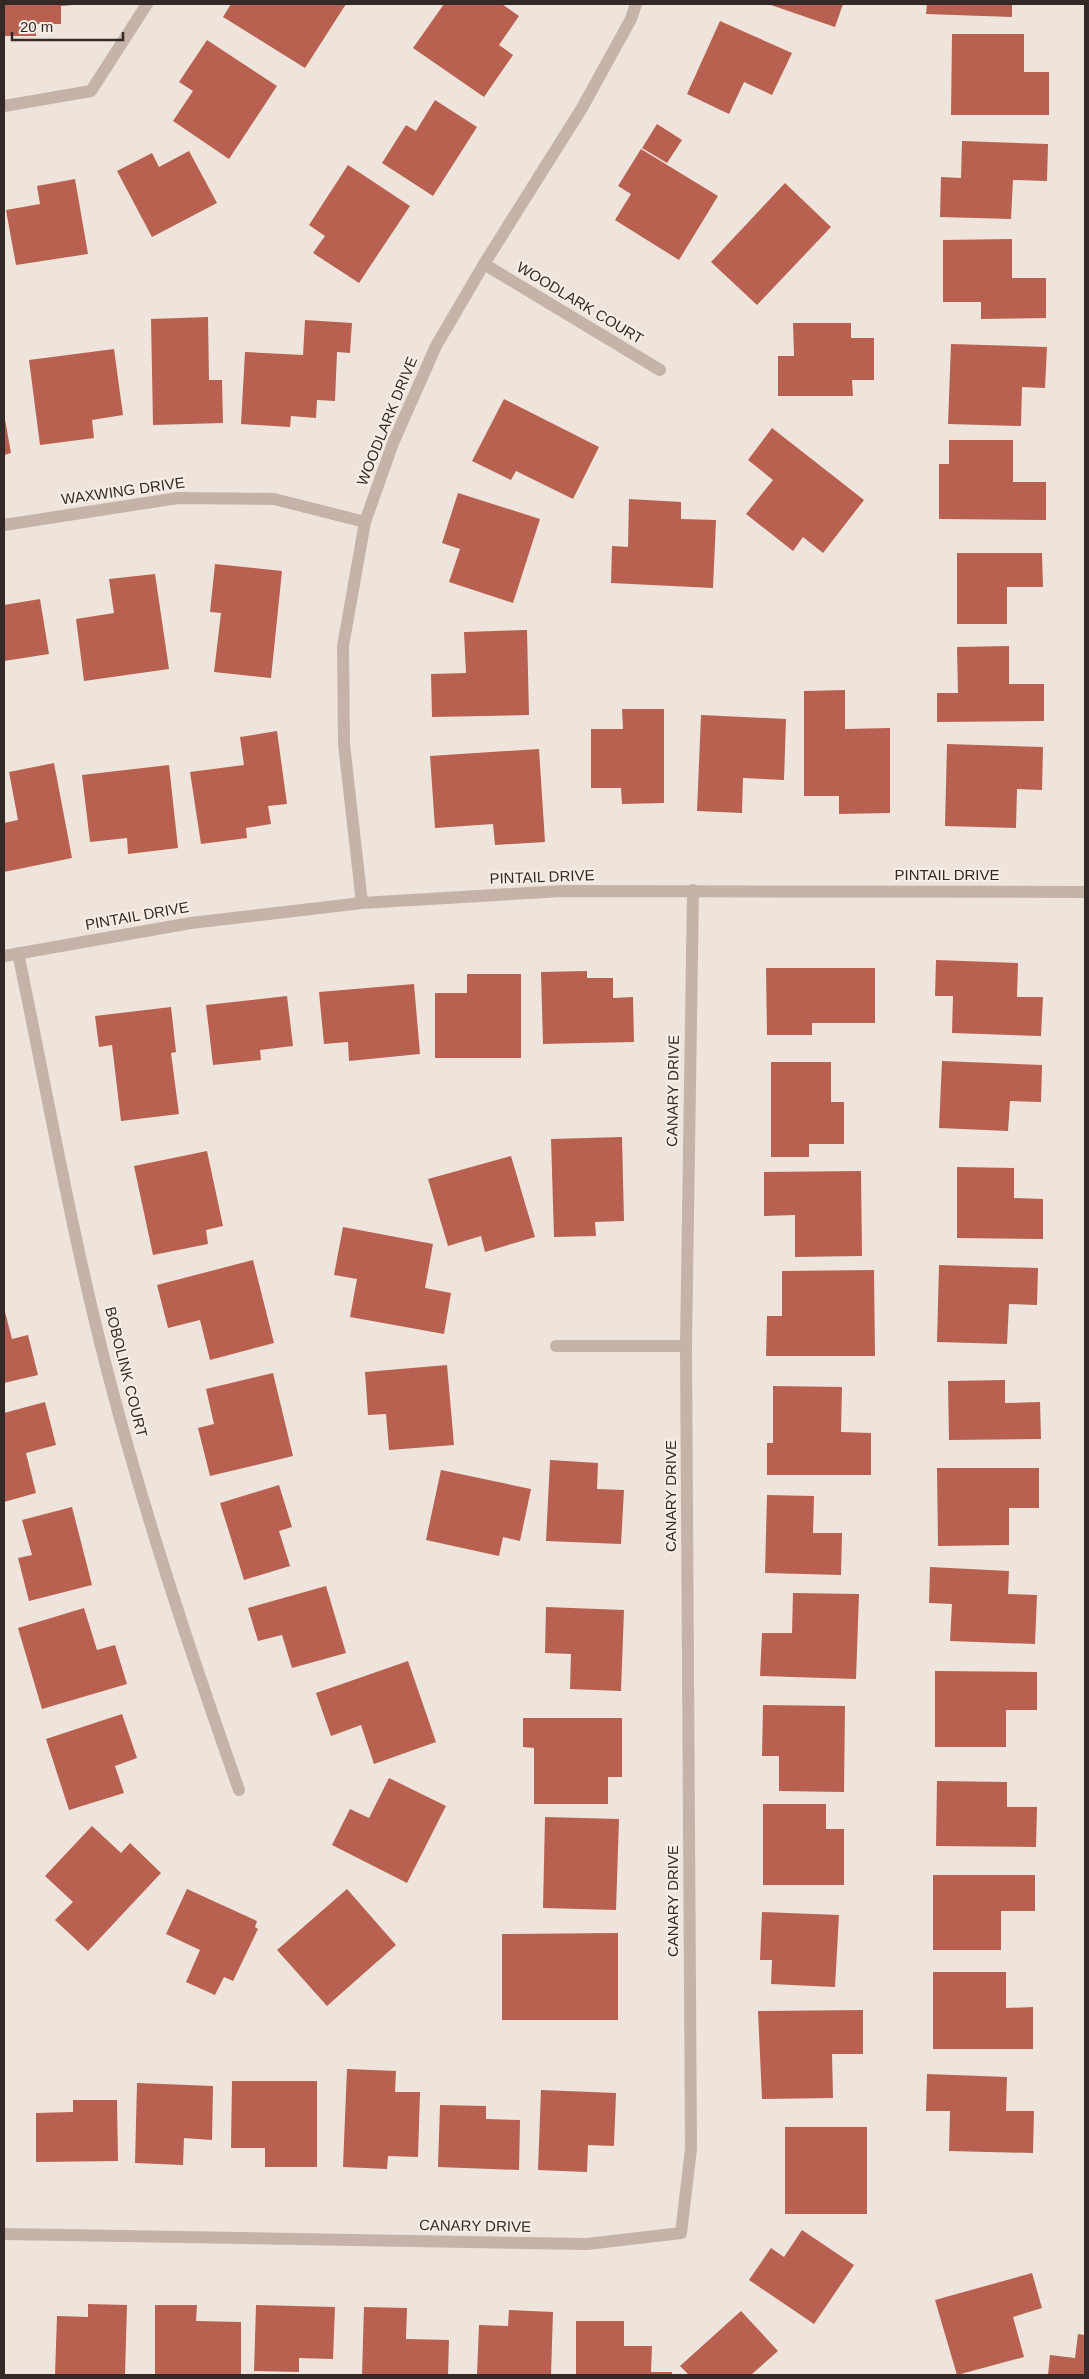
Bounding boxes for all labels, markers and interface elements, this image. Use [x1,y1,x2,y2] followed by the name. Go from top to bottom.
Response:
[12,10,124,42] scale bar
[20,18,53,35] text: 20 m
[514,258,647,347] street label: WOODLARK COURT
[353,354,420,488] street label: WOODLARK DRIVE
[60,473,186,508] street label: WAXWING DRIVE
[489,866,595,887] street label: PINTAIL DRIVE
[894,866,1000,883] street label: PINTAIL DRIVE
[84,898,190,933] street label: PINTAIL DRIVE
[663,1035,682,1147] street label: CANARY DRIVE
[102,1305,151,1439] street label: BOBOLINK COURT
[662,1440,679,1552] street label: CANARY DRIVE
[664,1845,681,1957] street label: CANARY DRIVE
[419,2216,531,2235] street label: CANARY DRIVE

